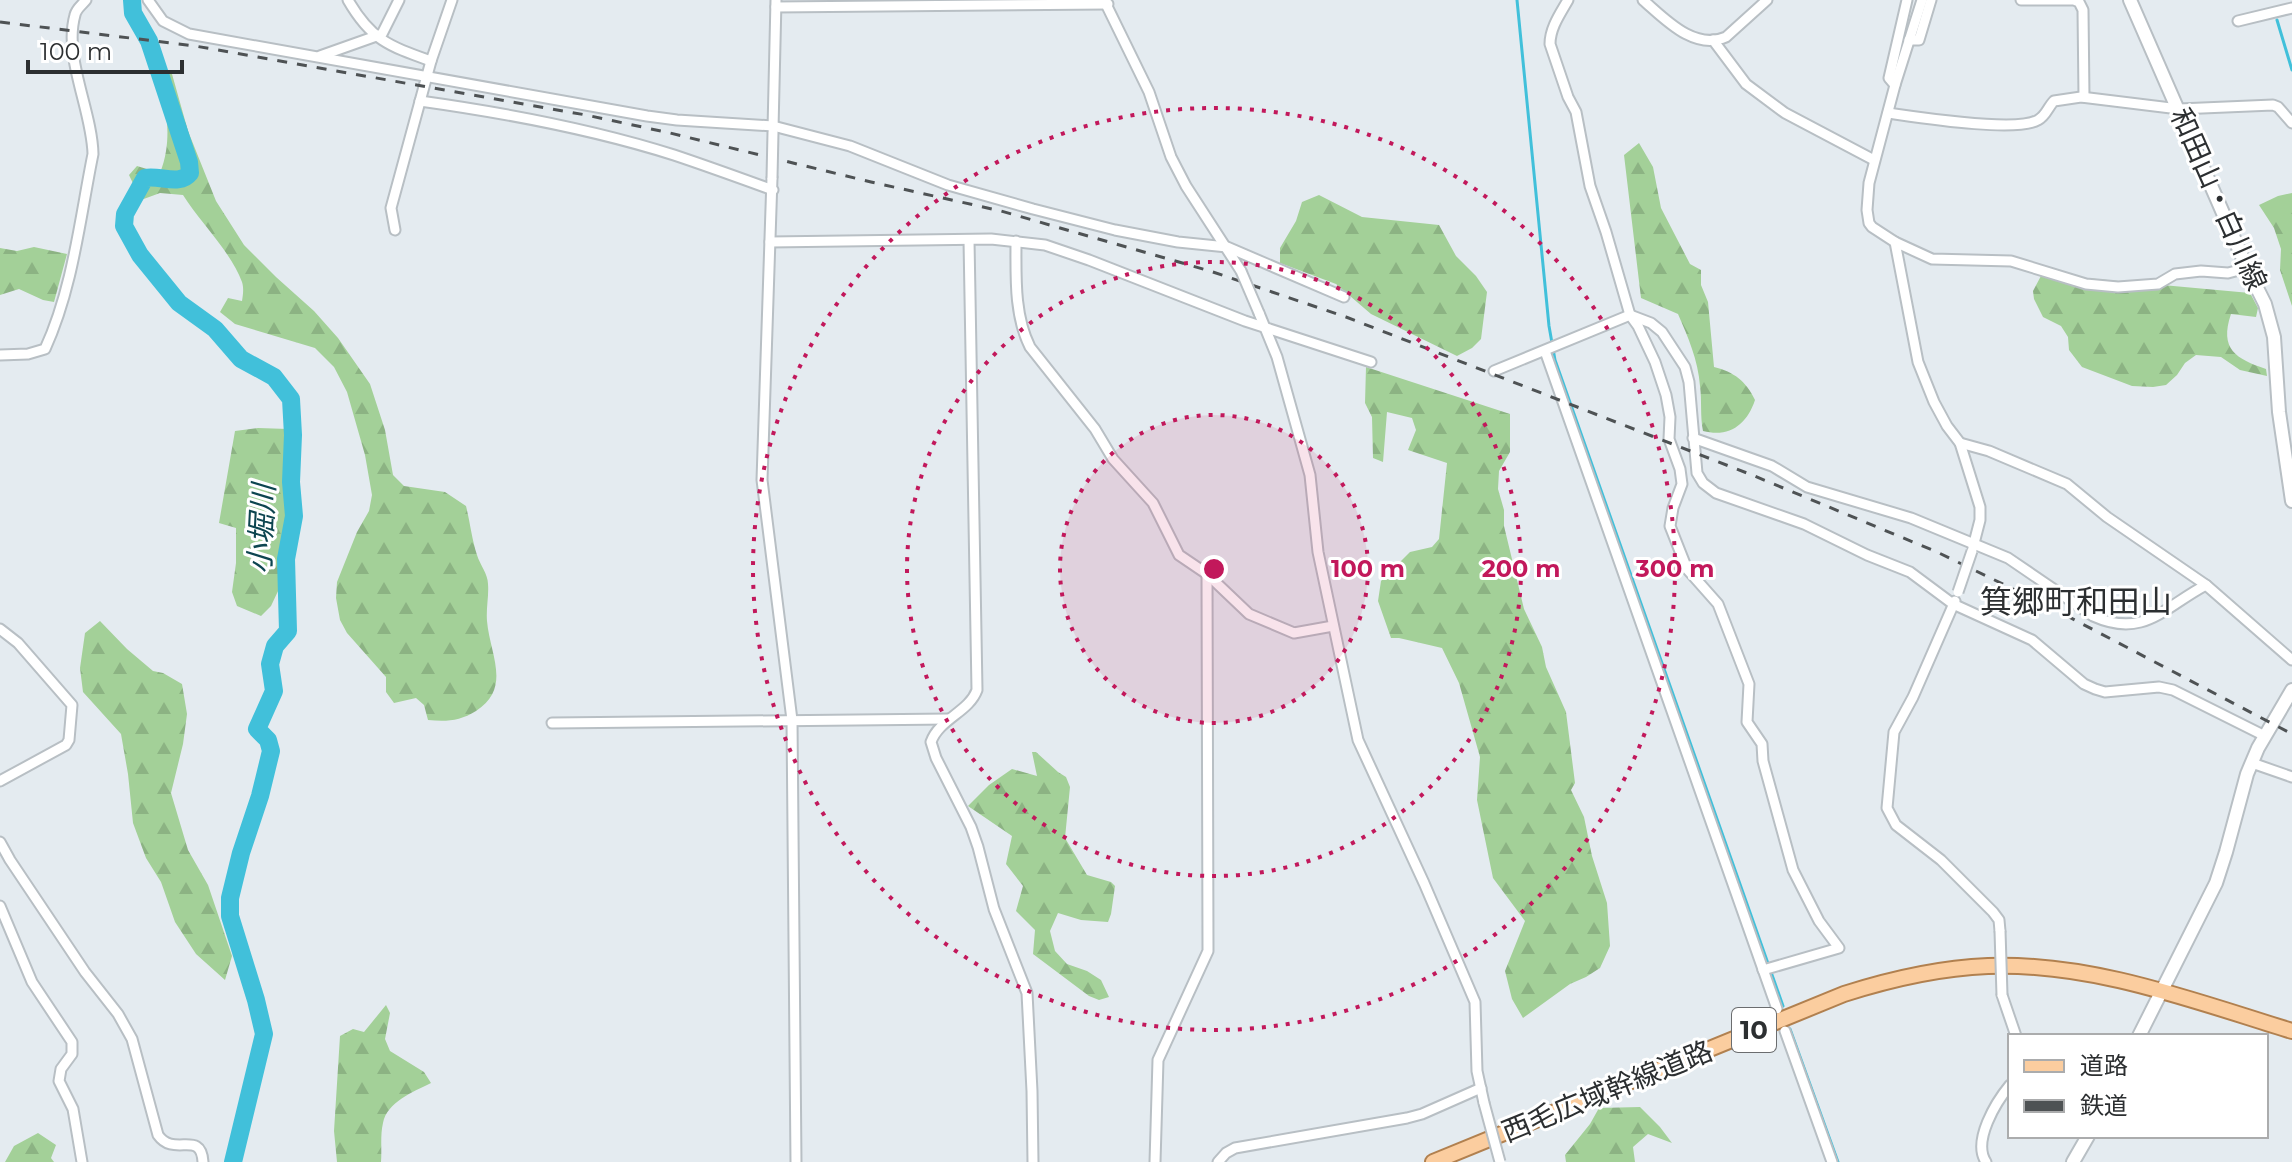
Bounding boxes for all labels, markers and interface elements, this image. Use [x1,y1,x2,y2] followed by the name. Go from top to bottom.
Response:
[28,24,182,74] scale bar
[40,37,112,66] text: 100 m
[2164,103,2274,295] street label: 和田山・白川線
[241,480,282,575] water label: 小堀川
[1331,554,1405,583] text: 100 m
[1482,554,1560,583] text: 200 m
[1635,554,1714,583] text: 300 m
[1200,555,1228,583] centre of rings
[1980,582,2172,621] district label: 箕郷町和田山
[1732,1008,1776,1052] road number: 10
[1497,1033,1717,1149] street label: 西毛広域幹線道路
[2008,1034,2268,1138] legend
[2080,1051,2128,1080] text: 道路
[2080,1091,2128,1120] text: 鉄道

